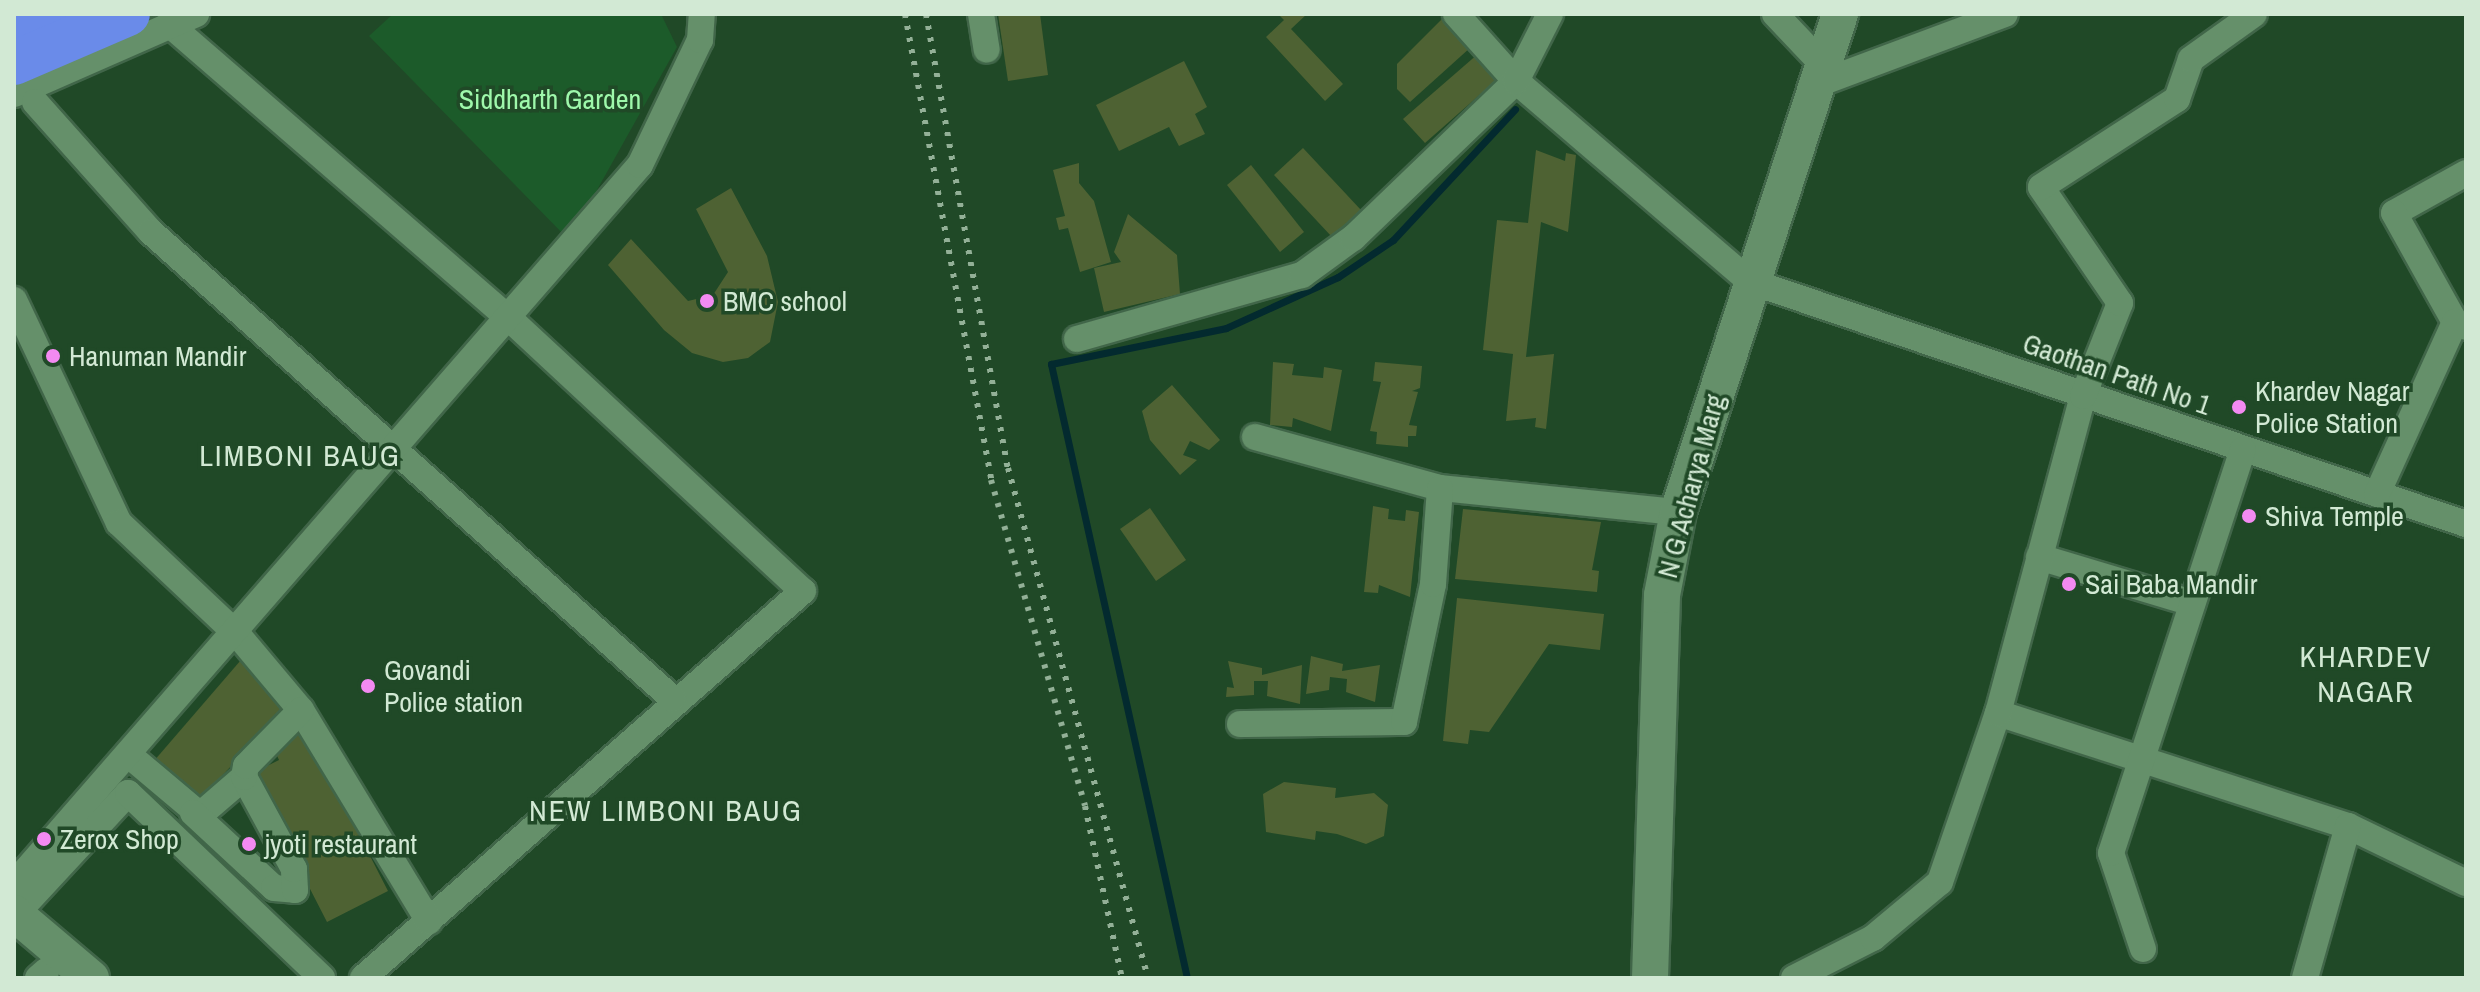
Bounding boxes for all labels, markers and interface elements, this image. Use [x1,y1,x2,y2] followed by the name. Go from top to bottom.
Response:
[459,82,641,116] park label: Siddharth Garden
[723,284,847,318] place label: BMC school
[698,292,716,310] marker: BMC school
[2019,326,2215,422] street label: Gaothan Path No 1
[69,339,246,373] place label: Hanuman Mandir
[44,347,62,365] marker: Hanuman Mandir
[2255,374,2409,440] place label: Khardev Nagar Police Station
[1650,390,1732,582] street label: N G Acharya Marg
[2230,398,2248,416] marker: Khardev Nagar Police Station
[199,437,401,473] district label: LIMBONI BAUG
[2265,499,2404,533] place label: Shiva Temple
[2240,507,2258,525] marker: Shiva Temple
[2085,567,2257,601] place label: Sai Baba Mandir
[2060,575,2078,593] marker: Sai Baba Mandir
[2300,638,2432,708] district label: KHARDEV NAGAR
[384,653,523,719] place label: Govandi Police station
[359,677,377,695] marker: Govandi Police station
[529,792,803,828] district label: NEW LIMBONI BAUG
[60,822,179,856] place label: Zerox Shop
[265,827,417,861] place label: jyoti restaurant
[35,830,53,848] marker: Zerox Shop
[240,835,258,853] marker: jyoti restaurant

